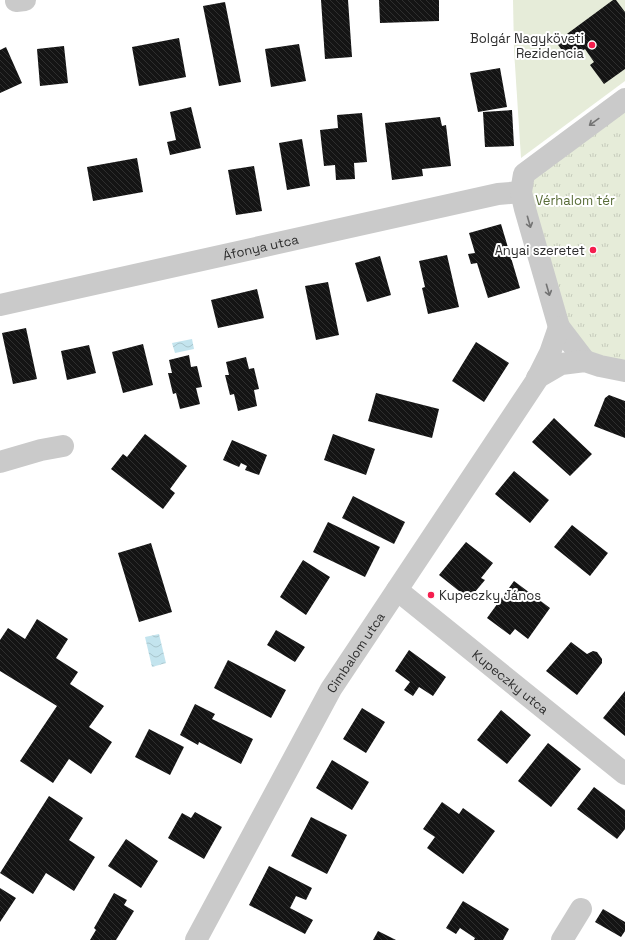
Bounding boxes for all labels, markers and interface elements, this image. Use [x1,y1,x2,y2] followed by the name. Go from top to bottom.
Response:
[470,30,585,62] place label: Bolgár Nagyköveti Rezidencia
[587,40,597,50] marker: Bolgár Nagyköveti Rezidencia
[588,118,599,127] one-way arrow
[535,192,615,209] park label: Vérhalom tér
[526,215,533,228] one-way arrow
[221,231,301,264] street label: Áfonya utca
[495,242,585,259] place label: Anyai szeretet
[588,245,598,255] marker: Anyai szeretet
[545,283,552,296] one-way arrow
[439,587,541,604] place label: Kupeczky János
[426,590,436,600] marker: Kupeczky János
[323,609,389,696] street label: Cimbalom utca
[469,646,552,718] street label: Kupeczky utca

